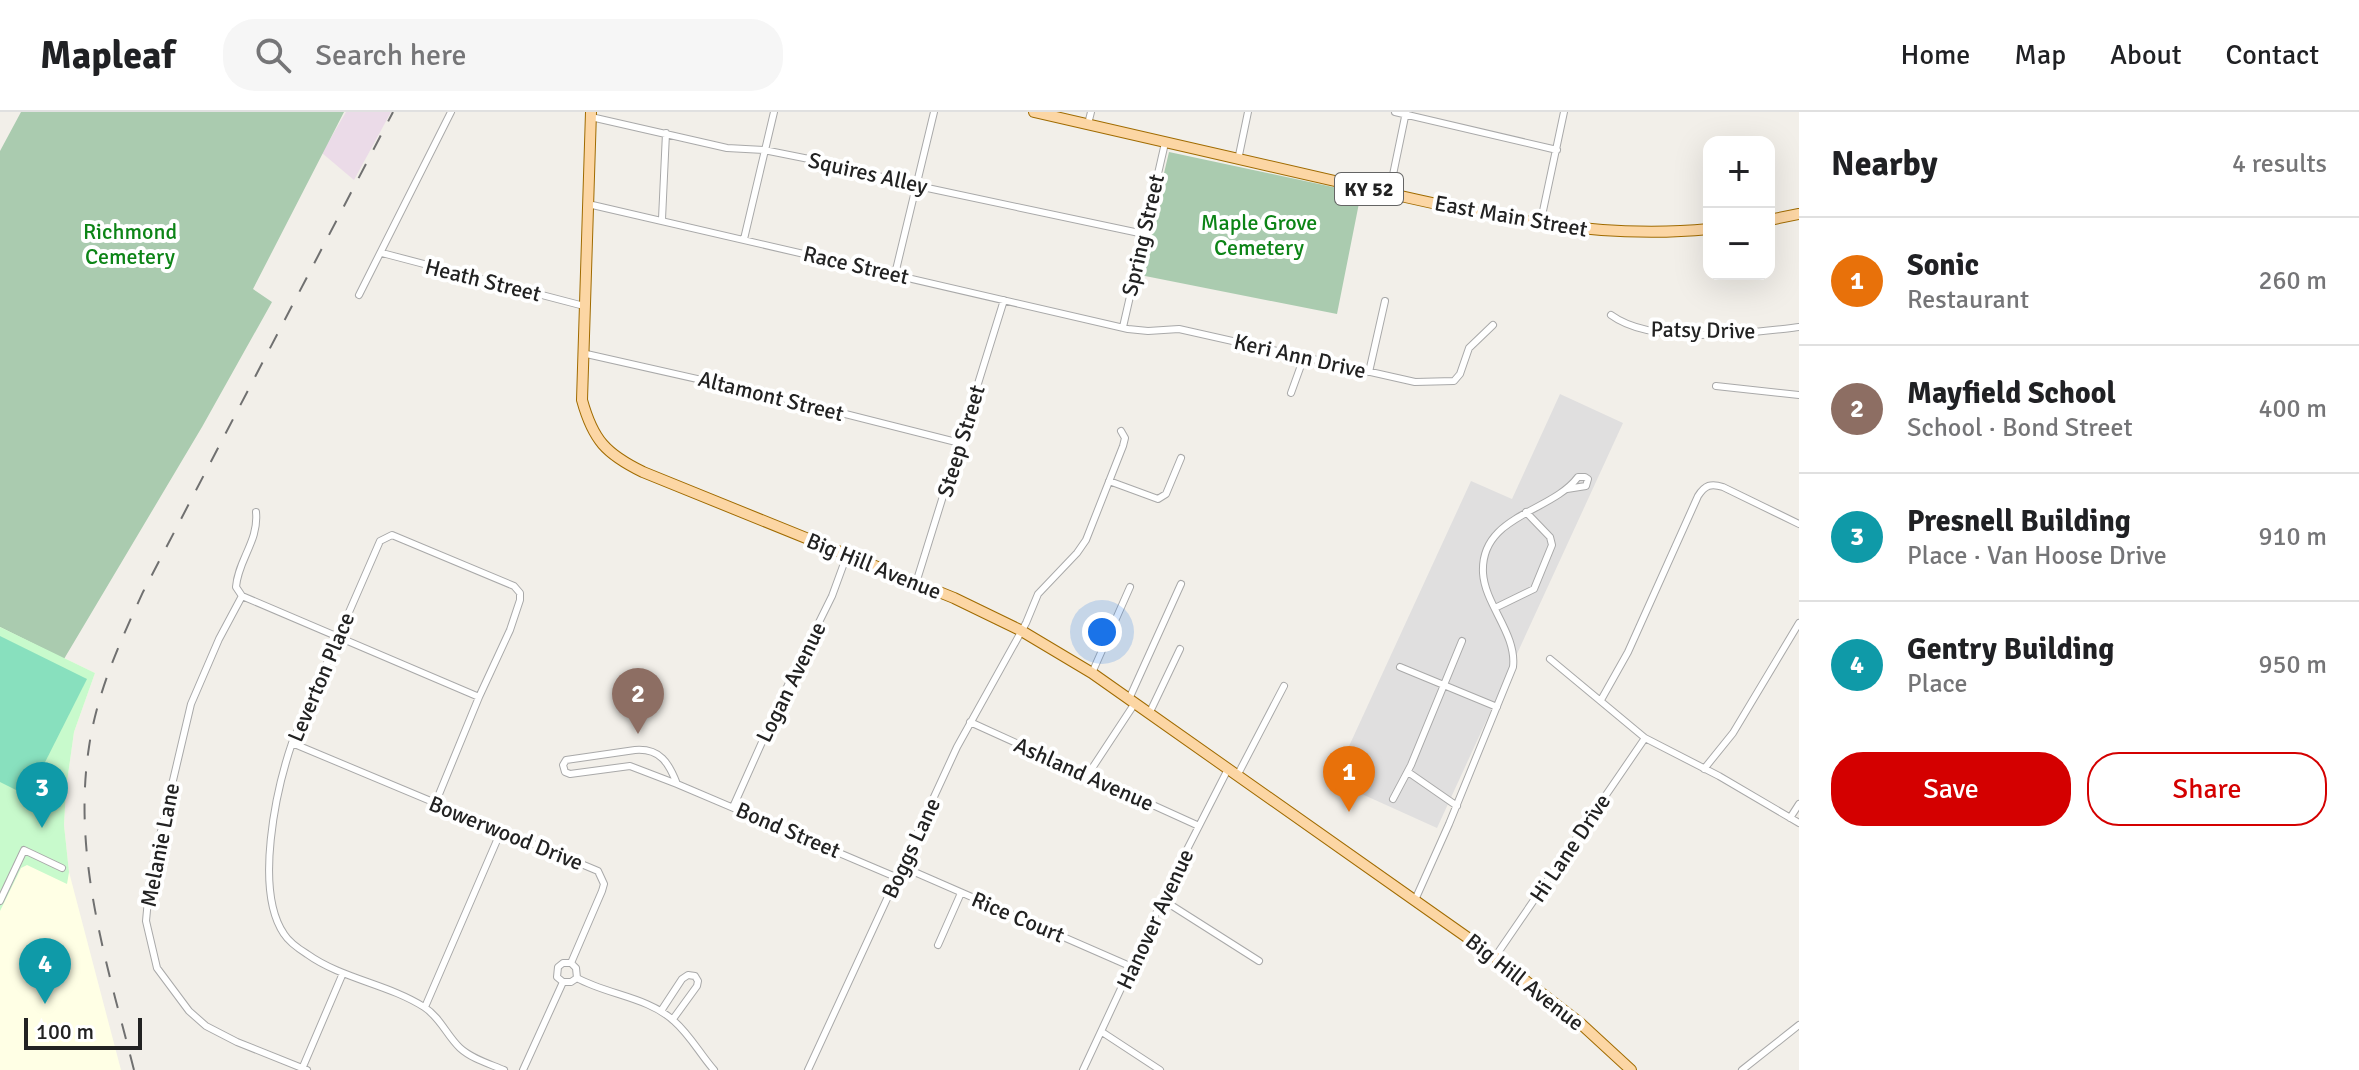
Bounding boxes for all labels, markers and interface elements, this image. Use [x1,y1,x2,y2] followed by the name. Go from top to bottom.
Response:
[223,19,783,91] search box
[40,32,175,79] text: Mapleaf
[251,33,295,77] icon: search
[315,37,467,74] text: Search here
[1901,38,1970,72] text: Home
[2014,38,2066,72] text: Map
[2110,38,2182,72] text: About
[2226,38,2319,72] text: Contact
[1703,136,1775,280] map controls
[1703,136,1775,208] button: +
[1831,143,1938,185] text: Nearby
[806,146,931,200] street label: Squires Alley
[2232,148,2327,180] text: 4 results
[1116,171,1170,299] street label: Spring Street
[1335,173,1403,205] road number: KY 52
[1432,189,1590,243] street label: East Main Street
[1703,208,1775,280] button: −
[1201,209,1317,261] park label: Maple Grove Cemetery
[83,218,177,270] park label: Richmond Cemetery
[801,240,912,290] street label: Race Street
[1907,247,1979,284] text: Sonic
[422,253,544,308] street label: Heath Street
[1850,265,1864,297] text: 1
[2258,265,2327,297] text: 260 m
[1907,284,2029,316] text: Restaurant
[1650,316,1756,344] street label: Patsy Drive
[1231,328,1369,384] street label: Keri Ann Drive
[695,365,847,427] street label: Altamont Street
[1907,375,2116,412] text: Mayfield School
[931,382,991,500] street label: Steep Street
[1850,393,1864,425] text: 2
[2258,393,2327,425] text: 400 m
[1907,412,2133,444] text: School · Bond Street
[1907,503,2131,540] text: Presnell Building
[1850,521,1864,553] text: 3
[2258,521,2327,553] text: 910 m
[803,527,945,605] street label: Big Hill Avenue
[1907,540,2167,572] text: Place · Van Hoose Drive
[282,608,360,746] street label: Leverton Place
[1082,612,1122,652] your location
[750,617,832,747] street label: Logan Avenue
[1907,631,2114,668] text: Gentry Building
[1850,649,1864,681] text: 4
[2258,649,2327,681] text: 950 m
[612,668,664,734] pin: 2
[1907,668,1968,700] text: Place
[1010,731,1158,817] street label: Ashland Avenue
[1323,746,1375,812] pin: 1
[1831,752,2071,826] button: Save
[2087,752,2327,826] button: Share
[16,762,68,828] pin: 3
[135,781,185,909] street label: Melanie Lane
[1524,789,1616,907] street label: Hi Lane Drive
[425,790,587,876] street label: Bowerwood Drive
[876,793,946,903] street label: Boggs Lane
[732,796,844,864] street label: Bond Street
[1111,845,1199,993] street label: Hanover Avenue
[968,885,1069,949] street label: Rice Court
[1460,927,1590,1037] street label: Big Hill Avenue
[19,938,71,1004] pin: 4
[24,1014,142,1050] scale bar
[36,1018,94,1045] text: 100 m

